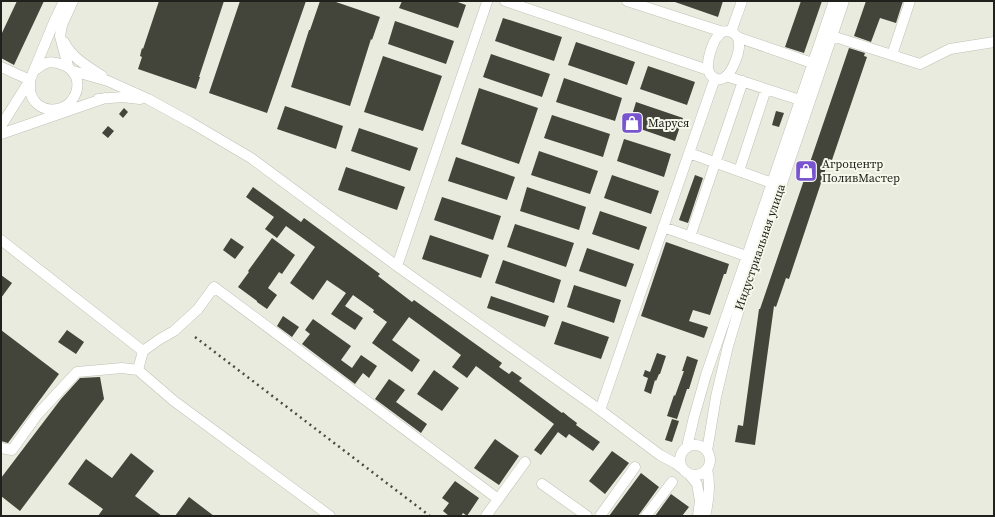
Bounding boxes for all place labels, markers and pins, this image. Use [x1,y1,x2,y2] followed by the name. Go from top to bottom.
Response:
[619,110,645,136] shop icon: Маруся
[648,115,689,131] place label: Маруся
[822,156,900,186] place label: Агроцентр ПоливМастер
[793,158,819,184] shop icon: Агроцентр ПоливМастер

